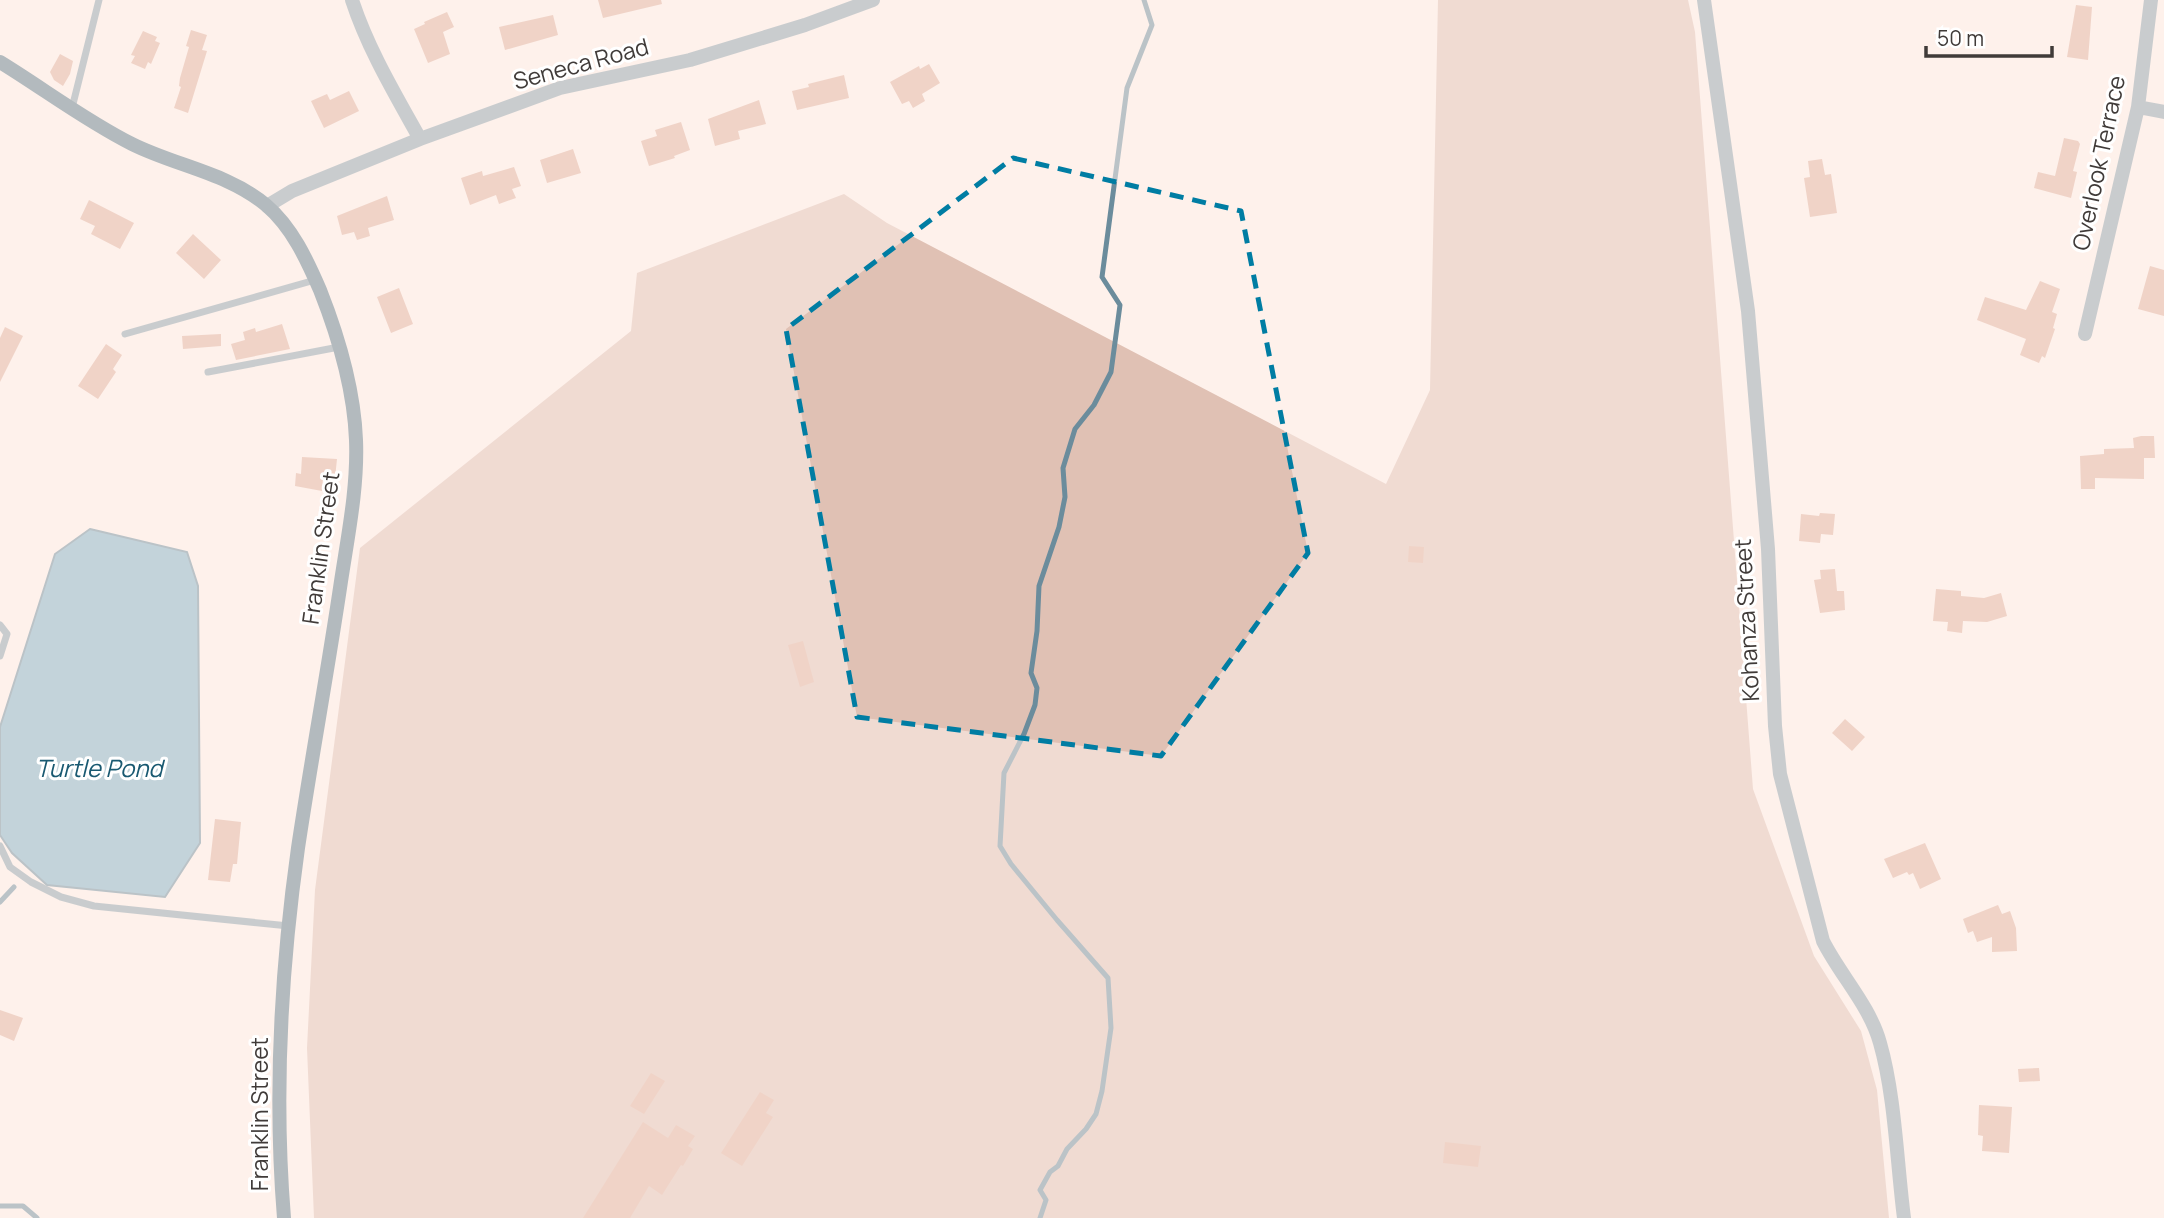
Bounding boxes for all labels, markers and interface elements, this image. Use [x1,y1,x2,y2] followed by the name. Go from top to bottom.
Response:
[1926,14,2052,58] scale bar
[1937,24,1984,52] text: 50 m
[510,30,652,96] street label: Seneca Road
[2064,72,2132,253] street label: Overlook Terrace
[293,469,347,626] street label: Franklin Street
[1726,538,1766,702] street label: Kohanza Street
[35,751,165,784] water label: Turtle Pond
[243,1037,275,1191] street label: Franklin Street

